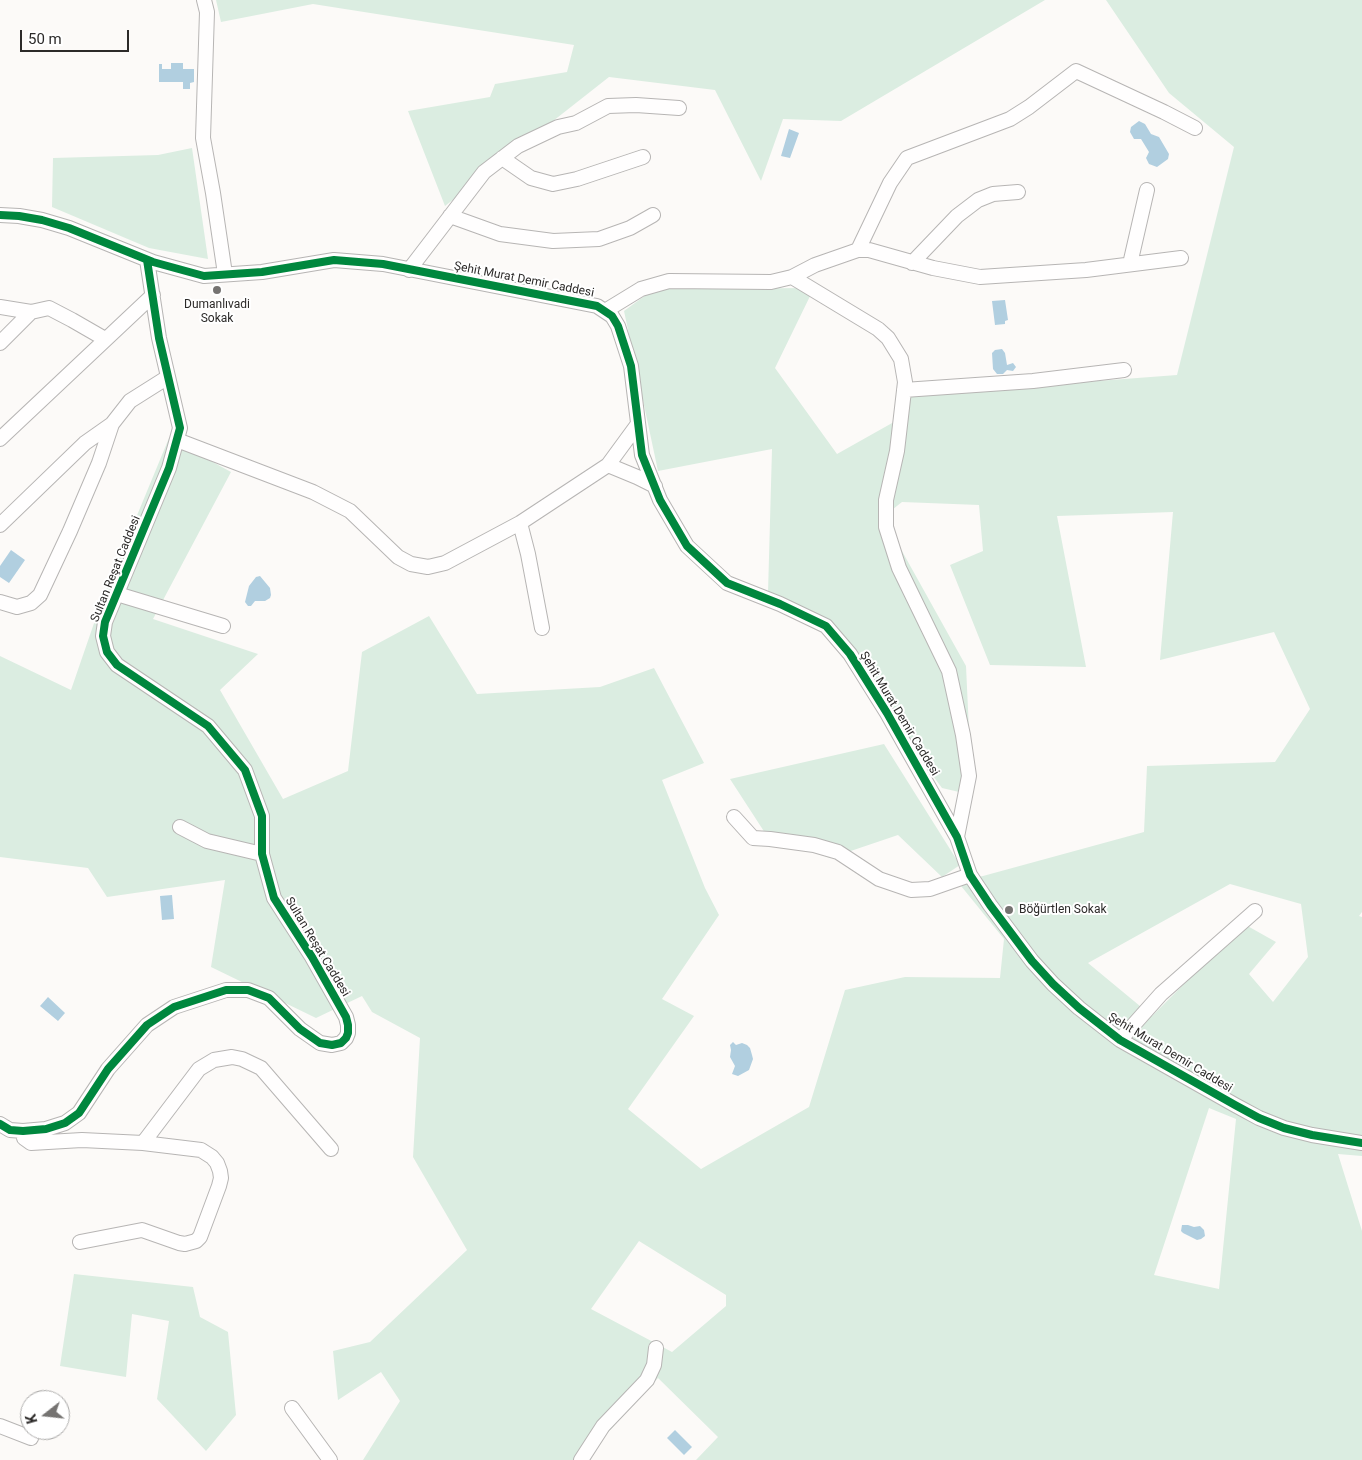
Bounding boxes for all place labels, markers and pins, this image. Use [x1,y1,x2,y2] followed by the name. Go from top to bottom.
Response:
[211,284,223,296] marker: Dumanlıvadi Sokak
[184,298,250,326] place label: Dumanlıvadi Sokak
[1019,903,1107,917] place label: Böğürtlen Sokak
[1003,904,1015,916] marker: Böğürtlen Sokak

